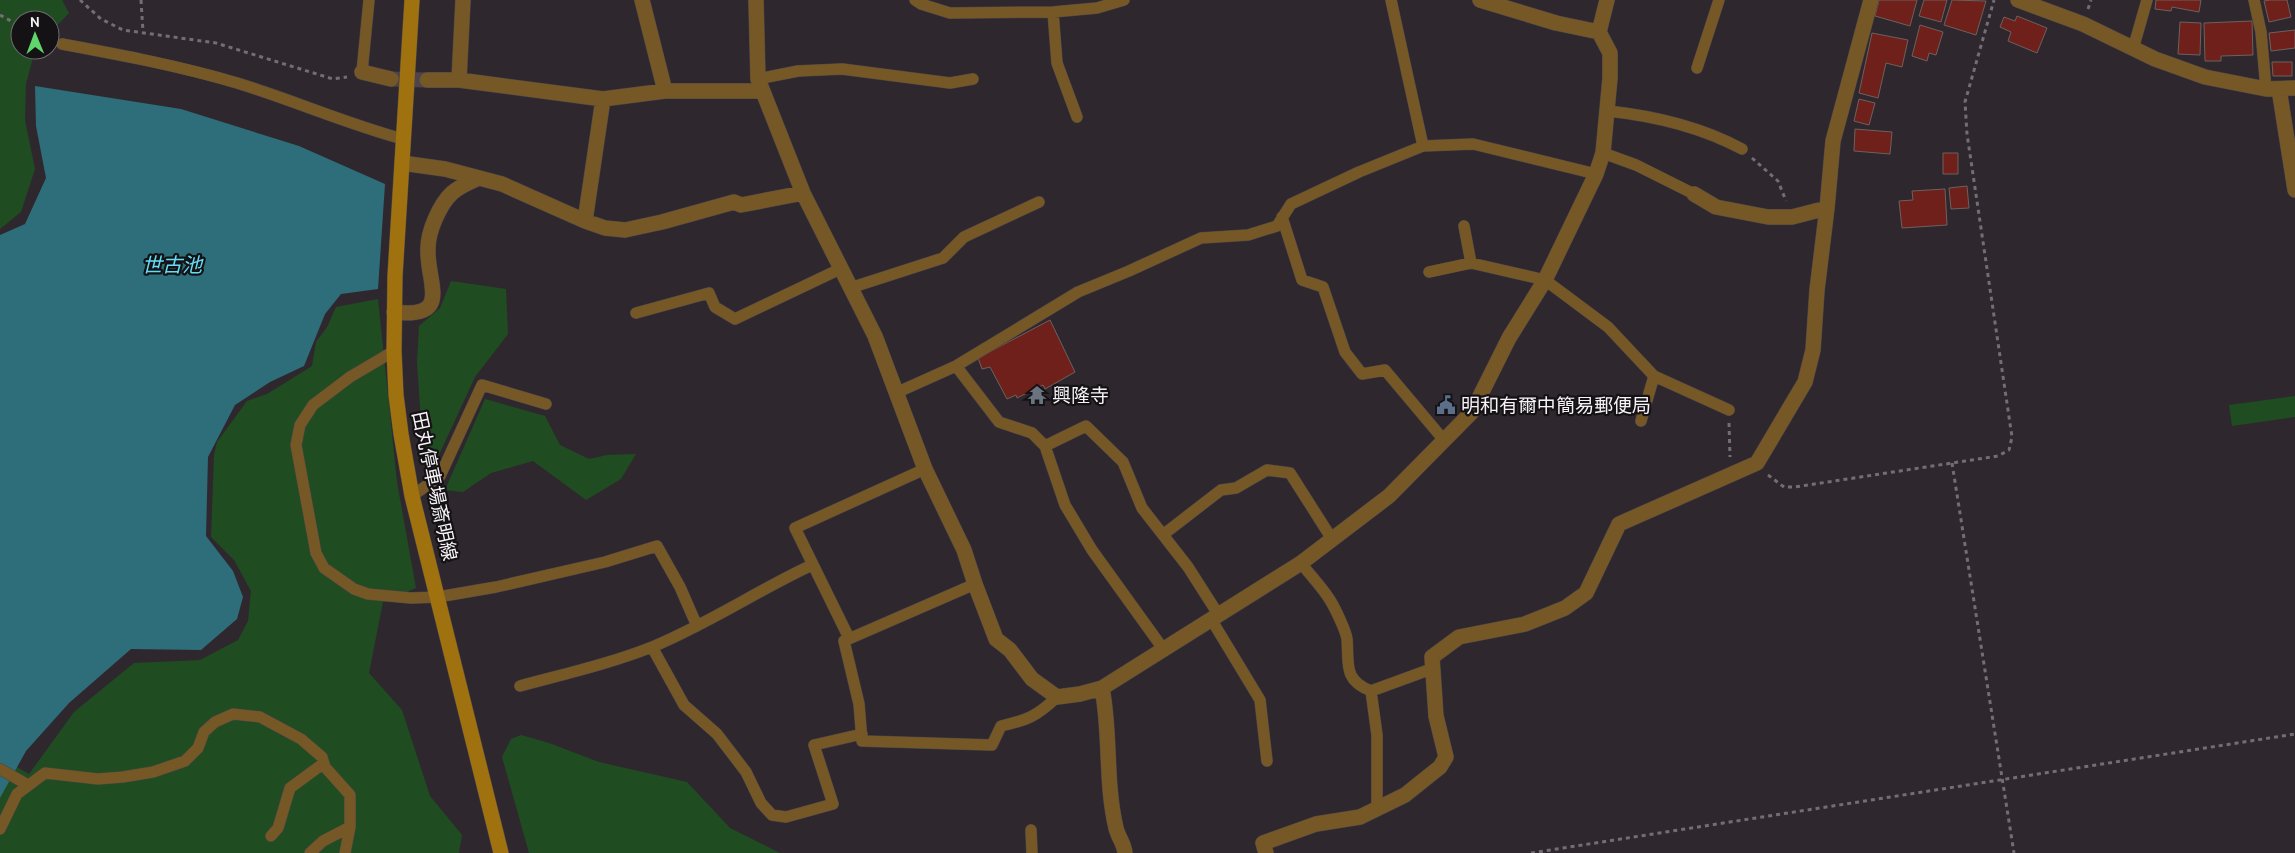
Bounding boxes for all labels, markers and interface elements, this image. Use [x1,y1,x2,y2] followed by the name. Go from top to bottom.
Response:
[10,10,60,60] north arrow
[30,13,40,31] text: N
[142,253,204,277] water label: 世古池
[1026,384,1048,406] temple icon: 興隆寺
[1052,384,1109,407] place label: 興隆寺
[1435,394,1457,416] public building icon: 明和有爾中簡易郵便局
[1461,394,1651,417] place label: 明和有爾中簡易郵便局
[407,409,462,563] street label: 田丸停車場斎明線

